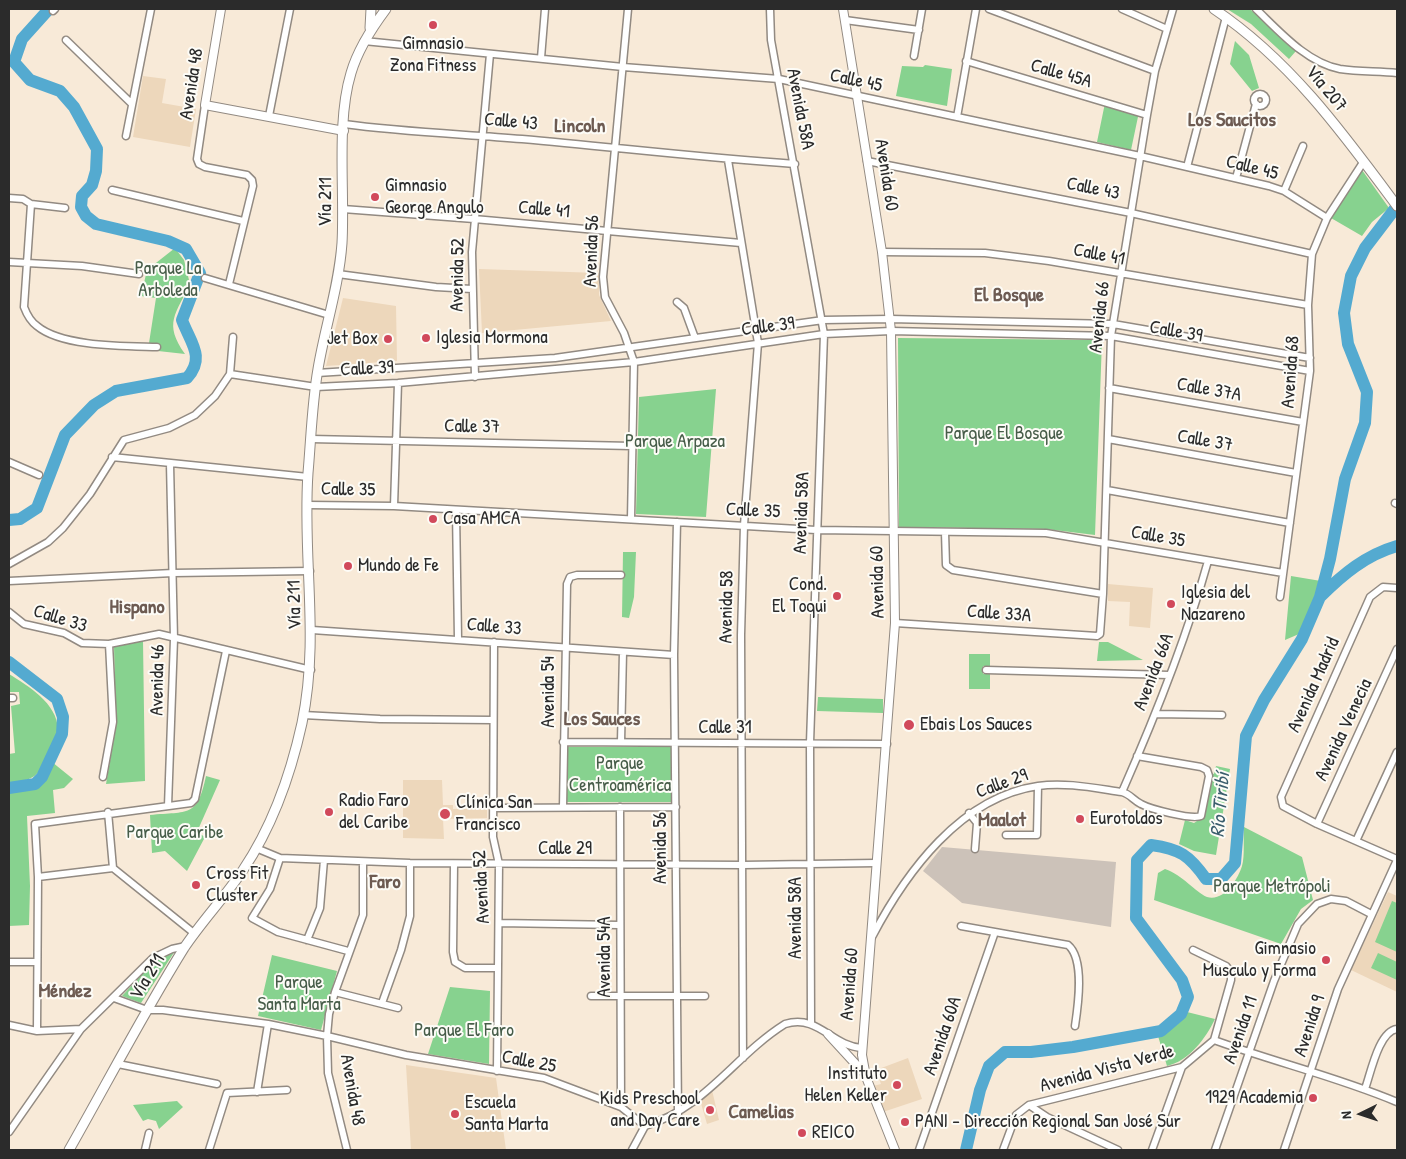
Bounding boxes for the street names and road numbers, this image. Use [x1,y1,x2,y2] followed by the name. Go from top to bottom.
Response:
[175,47,209,121] street label: Avenida 48
[1028,54,1094,94] street label: Calle 45A
[1300,61,1352,117] street label: Vía 207
[828,64,884,98] street label: Calle 45
[781,67,819,151] street label: Avenida 58A
[483,108,539,136] street label: Calle 43
[869,137,903,213] street label: Avenida 60
[1223,151,1281,185] street label: Calle 45
[1065,173,1121,205] street label: Calle 43
[314,177,338,227] street label: Vía 211
[517,196,571,224] street label: Calle 41
[579,215,605,287] street label: Avenida 56
[446,238,470,312] street label: Avenida 52
[1071,239,1127,271] street label: Calle 41
[1085,280,1115,354] street label: Avenida 66
[740,312,796,342] street label: Calle 39
[1148,316,1204,348] street label: Calle 39
[1277,335,1305,409] street label: Avenida 68
[340,356,394,382] street label: Calle 39
[1175,373,1243,407] street label: Calle 37A
[444,415,500,439] street label: Calle 37
[1175,425,1235,457] street label: Calle 37
[789,472,815,554] street label: Avenida 58A
[321,478,375,502] street label: Calle 35
[725,498,781,524] street label: Calle 35
[1129,521,1187,553] street label: Calle 35
[866,546,890,618] street label: Avenida 60
[715,570,739,644] street label: Avenida 58
[283,580,307,630] street label: Vía 211
[30,600,90,638] street label: Calle 33
[966,600,1032,628] street label: Calle 33A
[466,613,522,641] street label: Calle 33
[1129,630,1179,714] street label: Avenida 66A
[1283,634,1345,736] street label: Avenida Madrid
[146,644,170,716] street label: Avenida 46
[538,656,560,728] street label: Avenida 54
[1310,675,1378,785] street label: Avenida Venecia
[698,717,752,739] street label: Calle 31
[973,764,1031,804] street label: Calle 29
[650,812,672,884] street label: Avenida 56
[538,838,592,860] street label: Calle 29
[469,850,495,924] street label: Avenida 52
[785,877,807,959] street label: Avenida 58A
[594,917,616,997] street label: Avenida 54A
[836,947,864,1021] street label: Avenida 60
[125,950,171,1004] street label: Vía 211
[1289,992,1331,1060] street label: Avenida 9
[1219,993,1263,1067] street label: Avenida 11
[919,994,967,1078] street label: Avenida 60A
[1038,1040,1176,1098] street label: Avenida Vista Verde
[500,1046,558,1078] street label: Calle 25
[335,1053,369,1127] street label: Avenida 48

